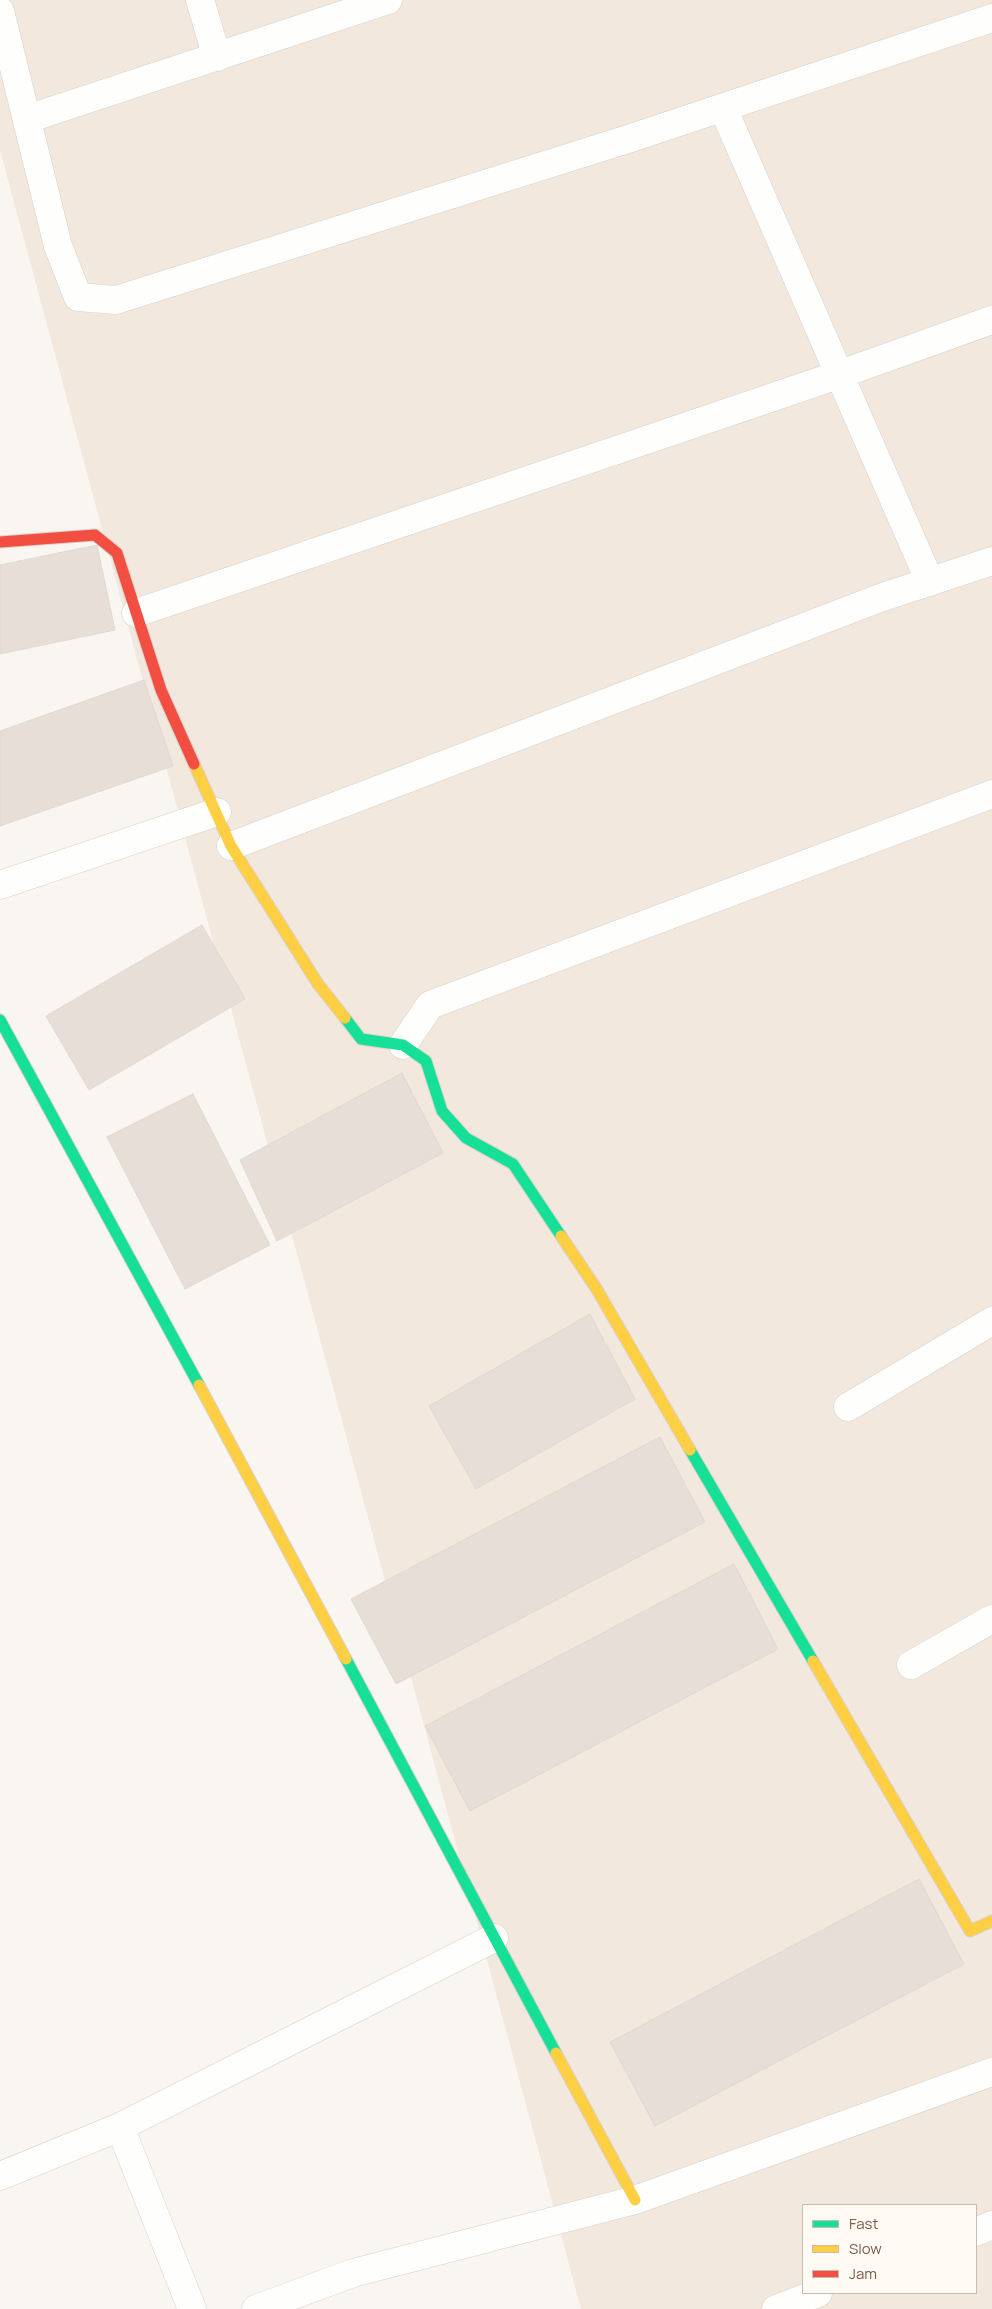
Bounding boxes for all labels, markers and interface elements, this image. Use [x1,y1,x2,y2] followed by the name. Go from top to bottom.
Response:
[802,2204,977,2294] legend
[849,2213,878,2234] text: Fast
[849,2238,882,2259] text: Slow
[849,2263,877,2284] text: Jam

